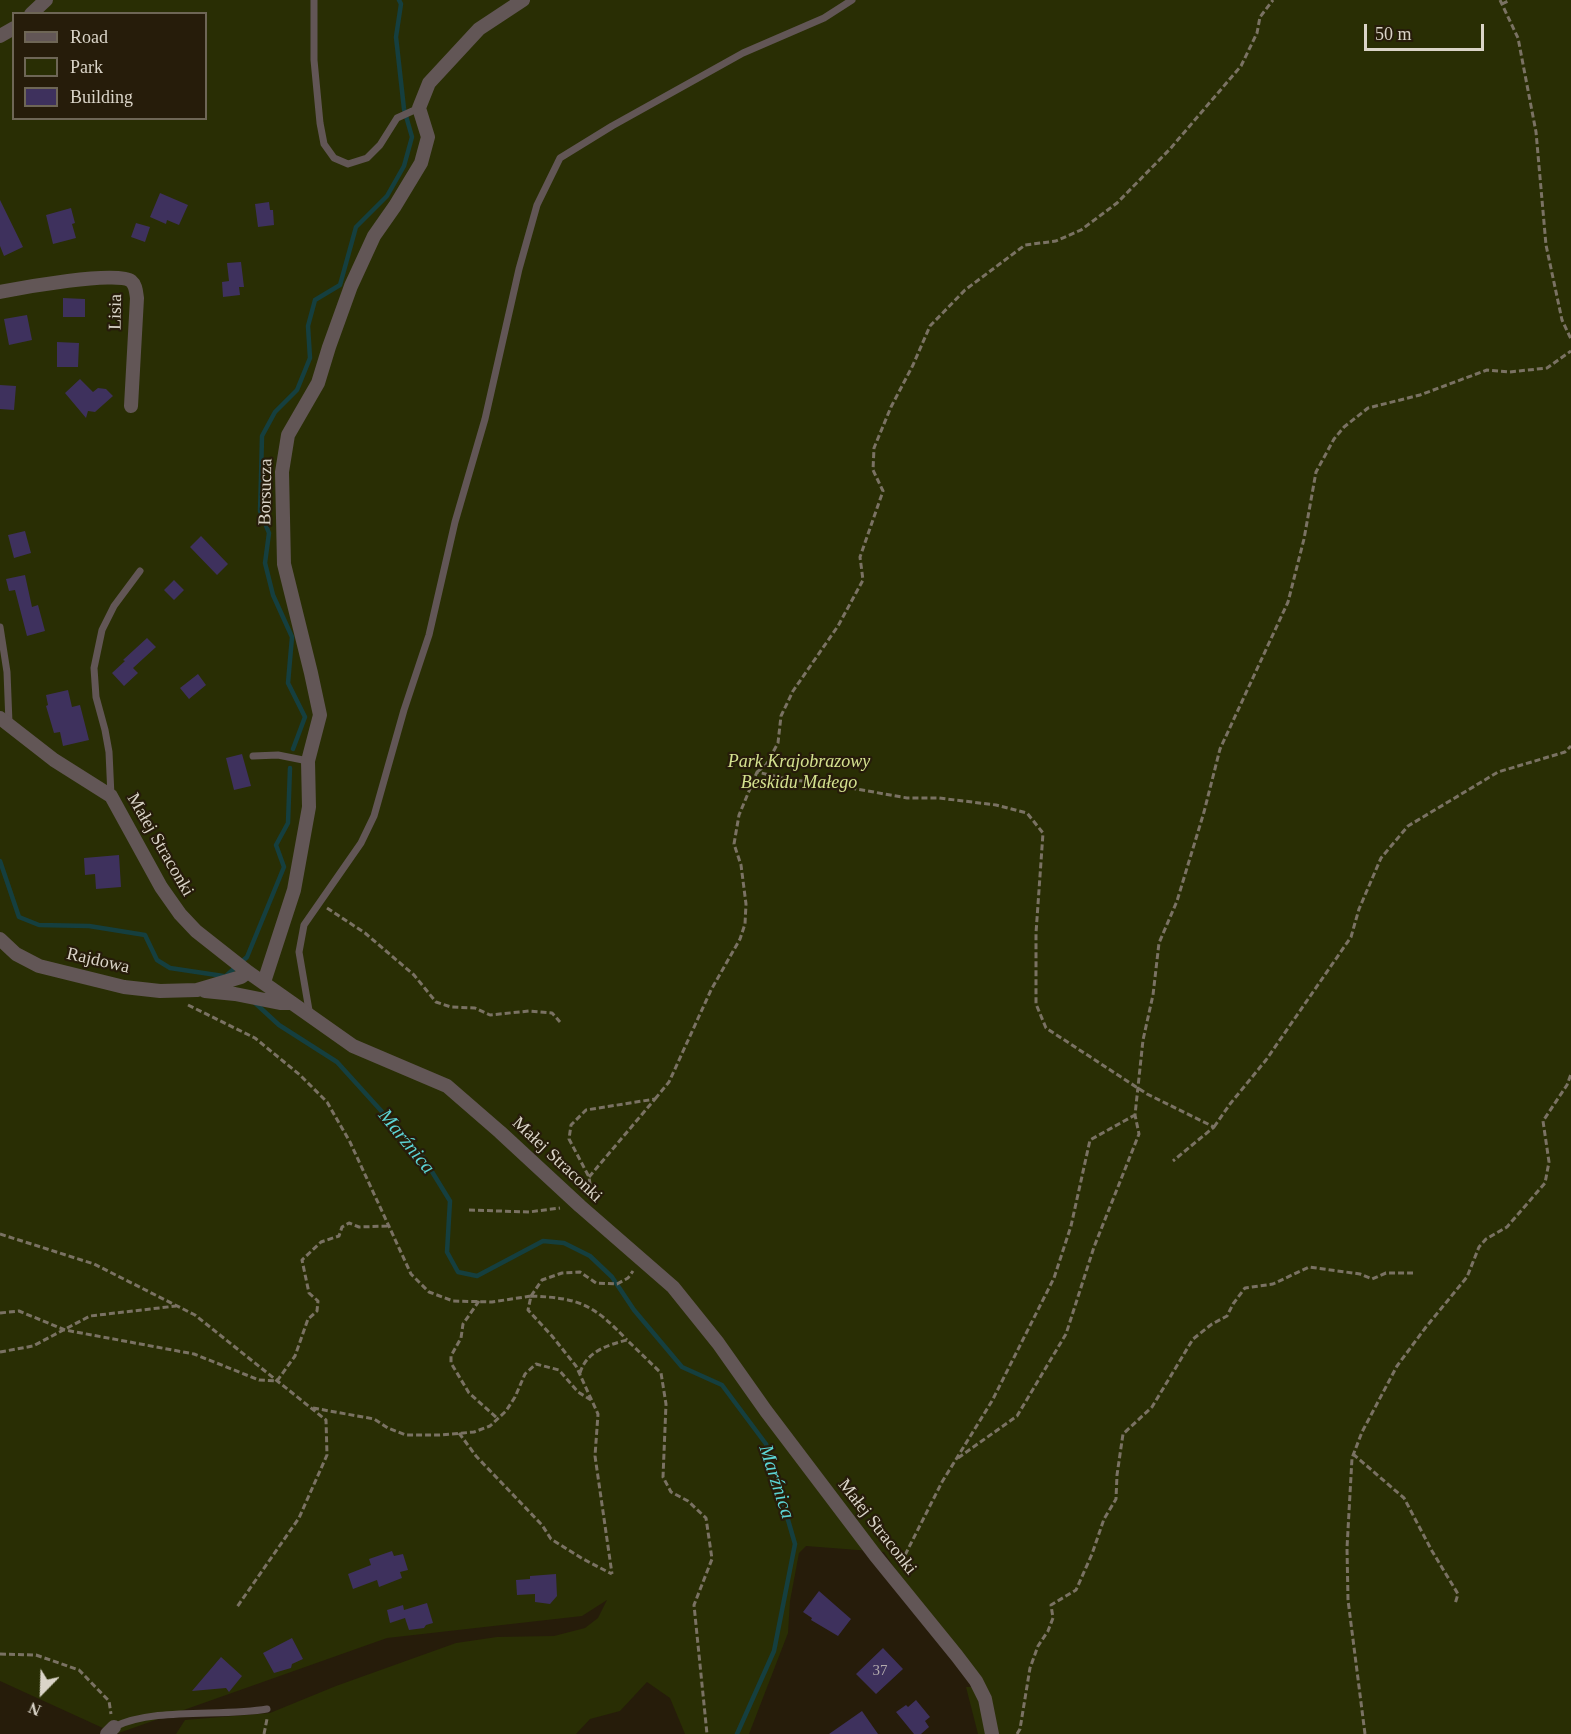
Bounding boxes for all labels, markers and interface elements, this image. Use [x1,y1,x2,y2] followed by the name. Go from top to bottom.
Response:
[12,12,207,120] legend
[1367,12,1487,50] scale bar
[1375,24,1412,44] text: 50 m
[70,27,108,47] text: Road
[70,57,103,77] text: Park
[70,87,133,107] text: Building
[105,294,127,330] street label: Lisia
[255,458,277,526] street label: Borsucza
[728,751,870,794] park label: Park Krajobrazowy Beskidu Małego
[122,790,198,900] street label: Małej Straconki
[64,943,132,979] street label: Rajdowa
[373,1105,439,1179] water label: Marźnica
[507,1113,607,1207] street label: Małej Straconki
[753,1442,799,1522] water label: Marźnica
[833,1475,921,1579] street label: Małej Straconki
[12,1662,72,1722] north arrow
[872,1662,888,1680] house number: 37
[26,1699,43,1719] text: N

